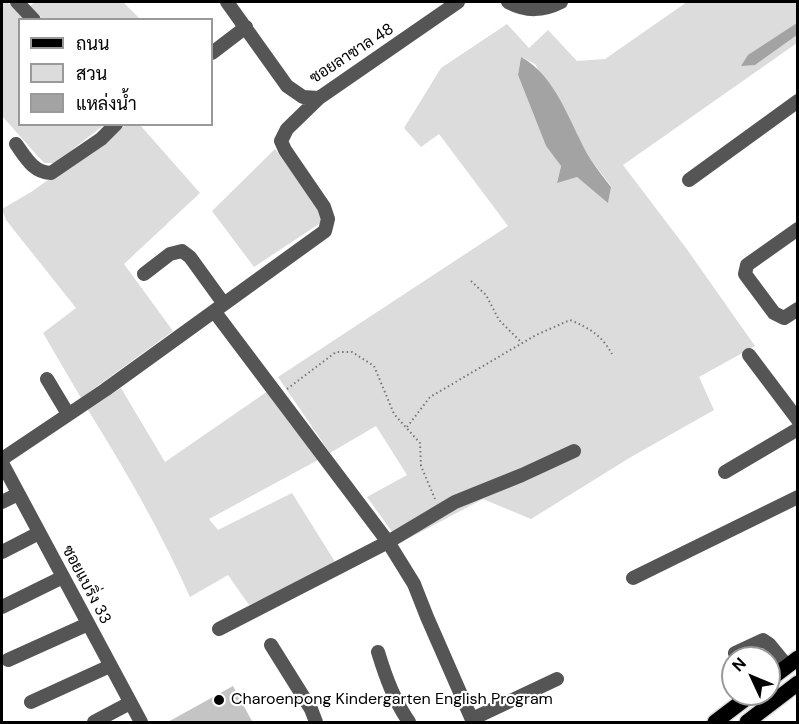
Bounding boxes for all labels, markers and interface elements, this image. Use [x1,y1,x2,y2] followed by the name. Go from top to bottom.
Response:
[18,18,213,126] legend
[307,20,397,88] street label: ซอยลาซาล 48
[76,32,109,56] text: ถนน
[76,62,107,86] text: สวน
[76,92,137,116] text: แหล่งน้ำ
[57,542,115,628] street label: ซอยแบริ่ง 33
[721,646,781,706] north arrow
[728,653,751,676] text: N
[231,690,553,710] place label: Charoenpong Kindergarten English Program
[212,693,226,707] marker: Charoenpong Kindergarten English Program

